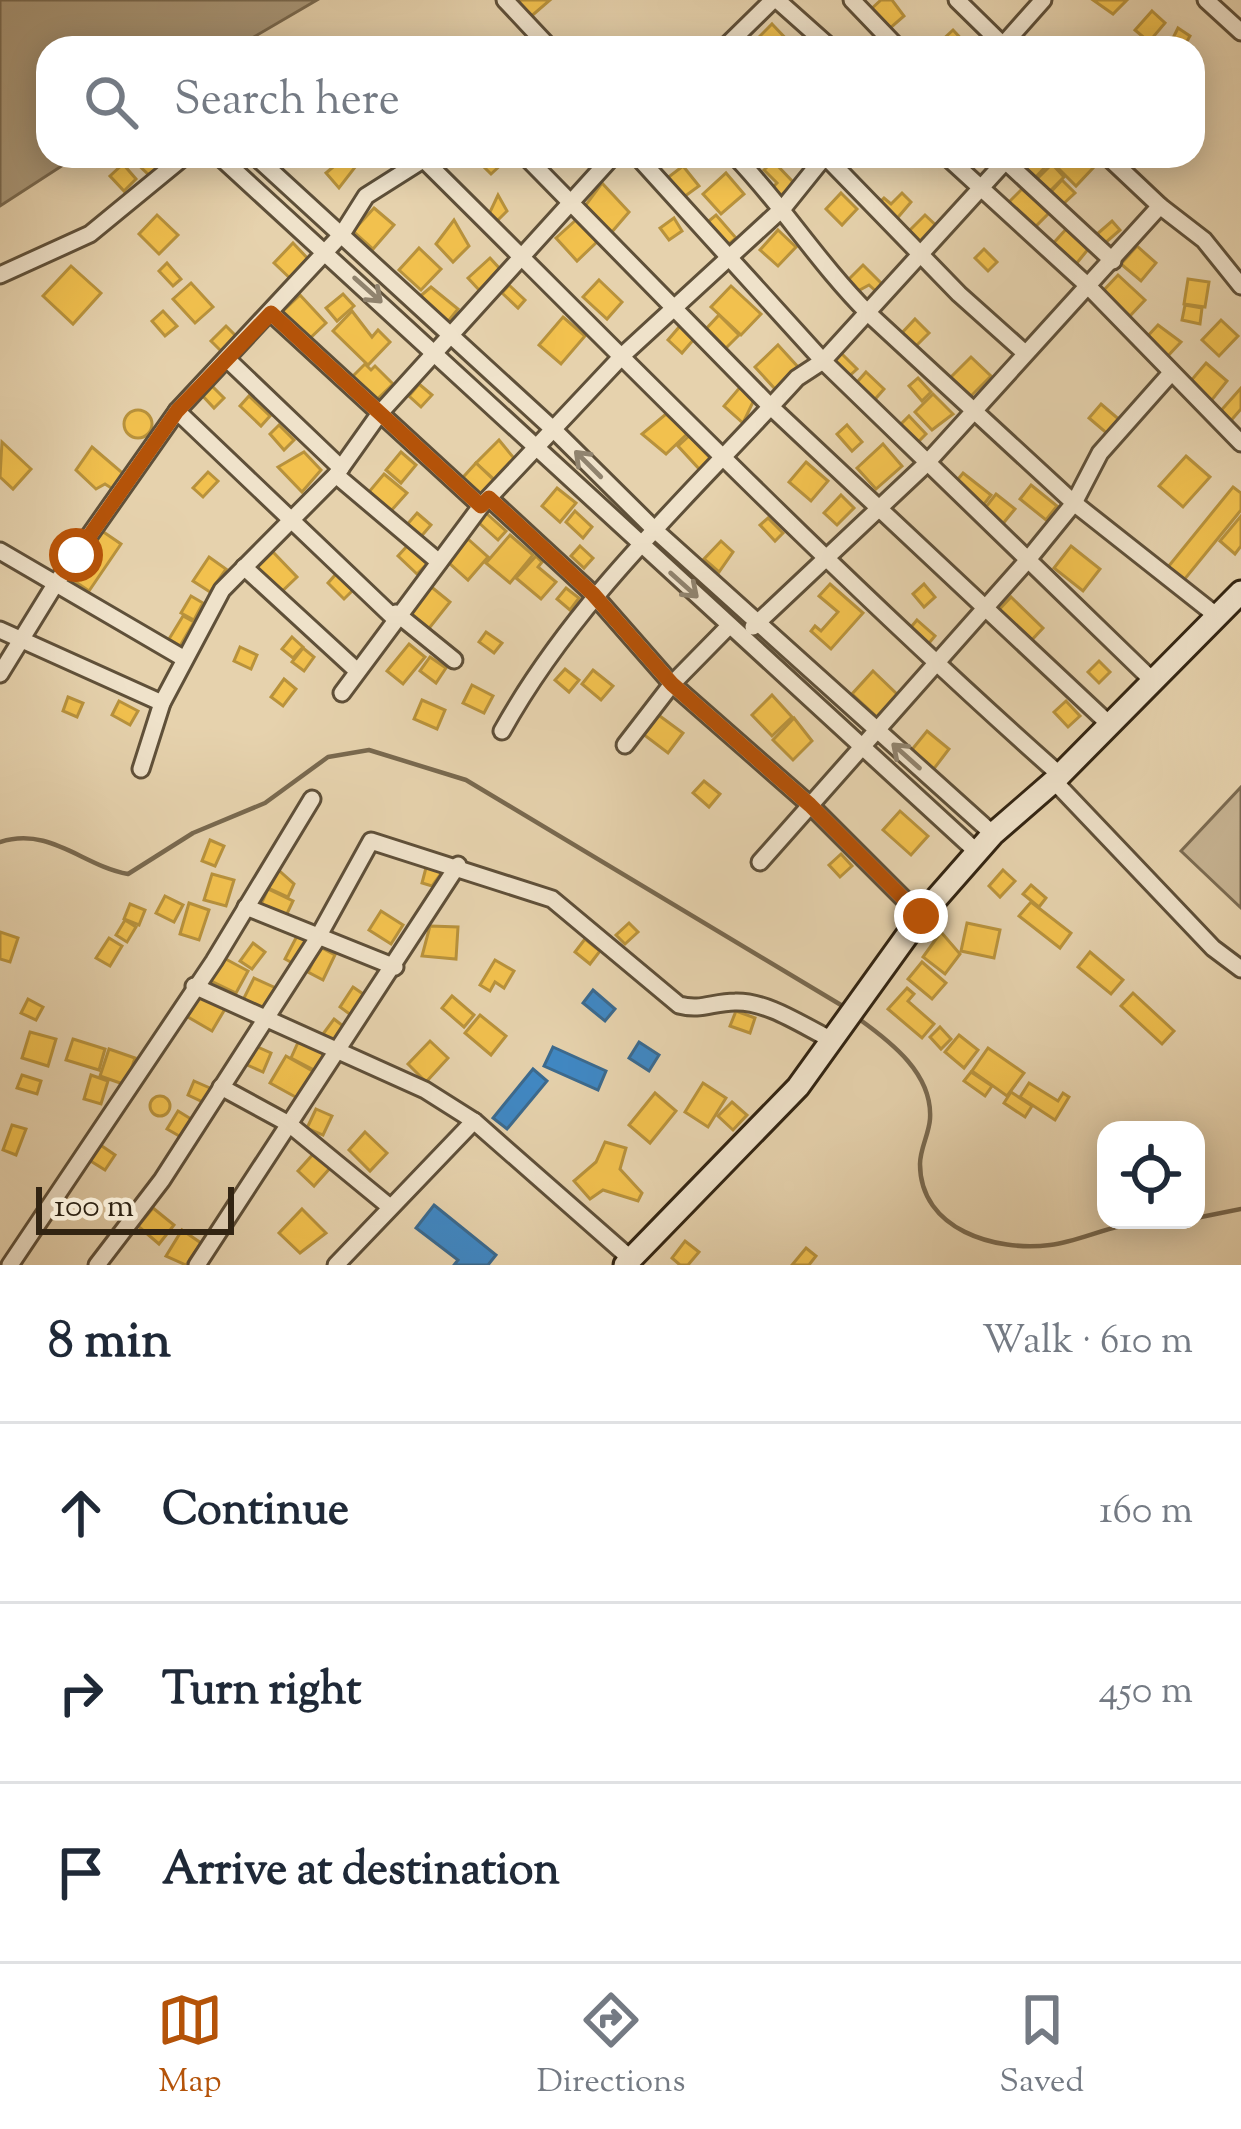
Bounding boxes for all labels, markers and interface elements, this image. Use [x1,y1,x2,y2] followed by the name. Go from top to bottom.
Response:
[36,36,1205,168] search box
[78,69,144,135] icon: search
[174,70,400,135] text: Search here
[353,276,383,304] one-way arrow
[573,449,603,479] one-way arrow
[49,528,103,582] route start
[668,571,699,598] one-way arrow
[891,743,921,770] one-way arrow
[894,889,948,943] route end
[1097,1121,1205,1229] map controls
[1097,1121,1205,1229] button: locate
[36,1181,234,1234] scale bar
[54,1184,134,1232] text: 100 m
[48,1307,171,1380] text: 8 min
[982,1315,1193,1371] text: Walk · 610 m
[48,1480,114,1546] icon: ahead
[162,1480,349,1545] text: Continue
[1099,1485,1193,1541] text: 160 m
[48,1660,114,1726] icon: right
[162,1660,361,1725] text: Turn right
[1099,1665,1193,1721] text: 450 m
[48,1840,114,1906] icon: arrive
[162,1840,560,1905] text: Arrive at destination
[157,1987,223,2107] tab: Map
[537,1987,686,2107] tab: Directions
[999,1987,1084,2107] tab: Saved

